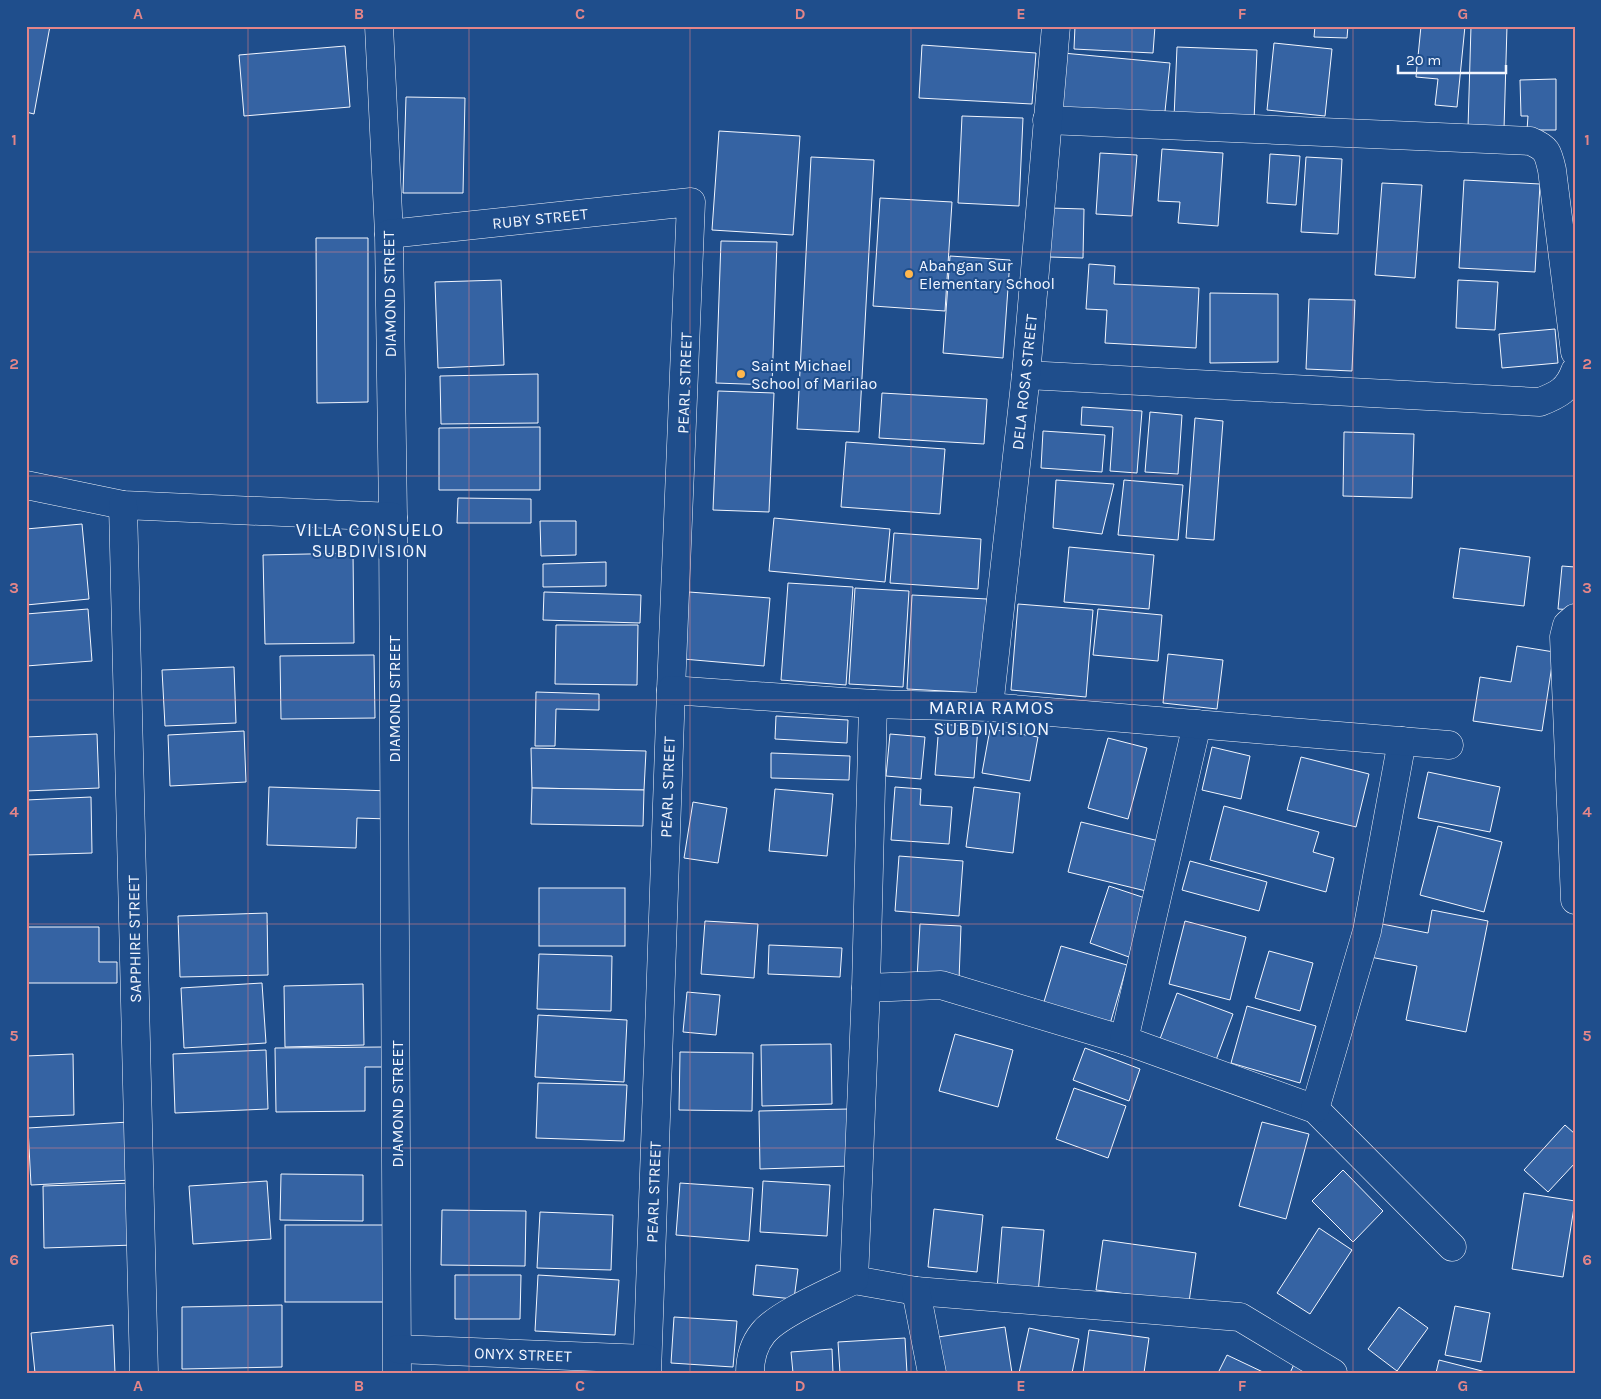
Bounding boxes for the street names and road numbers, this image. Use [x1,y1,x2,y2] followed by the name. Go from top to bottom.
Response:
[491,204,589,233] street label: RUBY STREET
[379,230,400,358] street label: DIAMOND STREET
[1008,313,1041,451] street label: DELA ROSA STREET
[673,332,696,434] street label: PEARL STREET
[385,636,404,762] street label: DIAMOND STREET
[656,736,679,838] street label: PEARL STREET
[124,875,145,1003] street label: SAPPHIRE STREET
[388,1041,407,1167] street label: DIAMOND STREET
[642,1141,665,1243] street label: PEARL STREET
[474,1343,572,1366] street label: ONYX STREET

